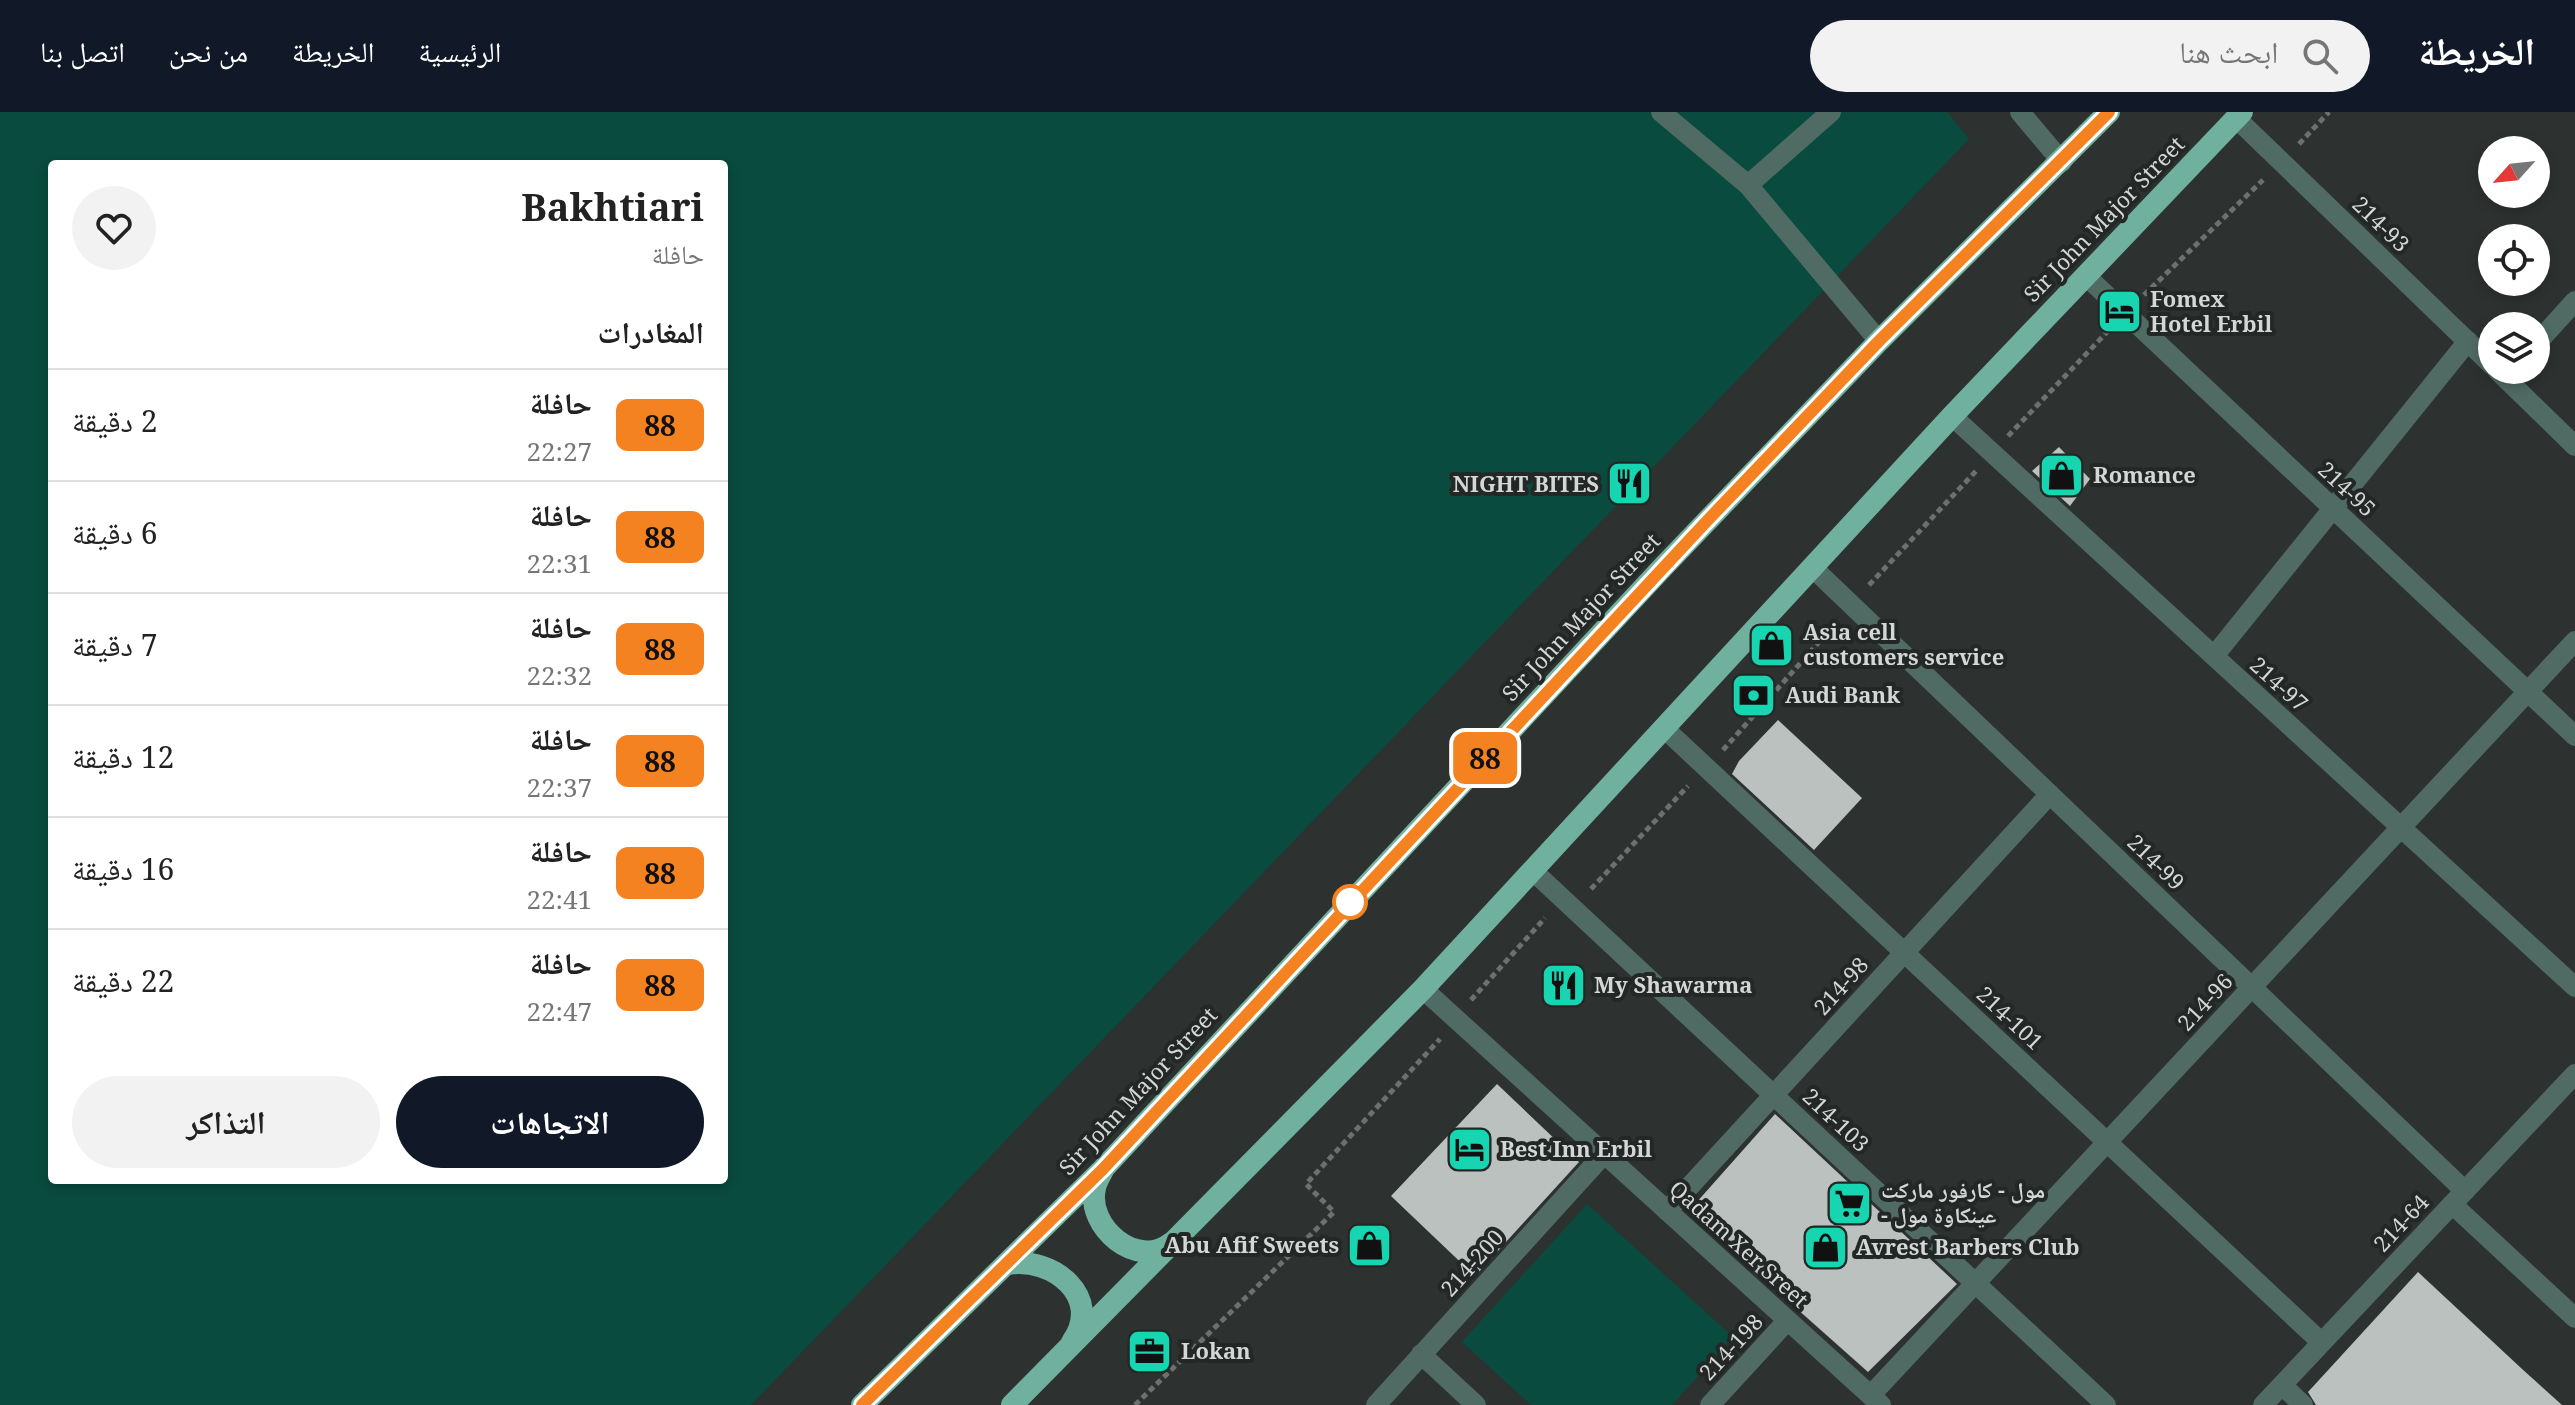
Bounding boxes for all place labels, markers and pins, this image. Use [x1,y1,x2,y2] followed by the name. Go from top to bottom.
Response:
[2150,283,2272,338] place label: Fomex Hotel Erbil
[2095,288,2143,336] hotel icon: Fomex Hotel Erbil
[2038,451,2086,499] shop icon: Romance
[2093,459,2196,489] place label: Romance
[1606,460,1654,508] restaurant icon: NIGHT BITES
[1453,468,1599,498] place label: NIGHT BITES
[1803,616,2004,671] place label: Asia cell customers service
[1748,621,1796,669] shop icon: Asia cell customers service
[1730,671,1778,719] bank icon: Audi Bank
[1785,679,1900,709] place label: Audi Bank
[1333,885,1367,919] unlabelled marker
[1539,961,1587,1009] restaurant icon: My Shawarma
[1594,969,1752,999] place label: My Shawarma
[1445,1125,1493,1173] hotel icon: Best Inn Erbil
[1500,1133,1652,1163] place label: Best Inn Erbil
[1881,1174,2045,1229] place label: مول - كارفور ماركت - عينكاوة مول
[1826,1179,1874,1227] supermarket icon: مول - كارفور ماركت - عينكاوة مول
[1346,1221,1394,1269] shop icon: Abu Afif Sweets
[1801,1223,1849,1271] shop icon: Avrest Barbers Club
[1165,1229,1339,1259] place label: Abu Afif Sweets
[1856,1231,2079,1261] place label: Avrest Barbers Club
[1126,1327,1174,1375] office icon: Lokan
[1181,1335,1251,1365] place label: Lokan

